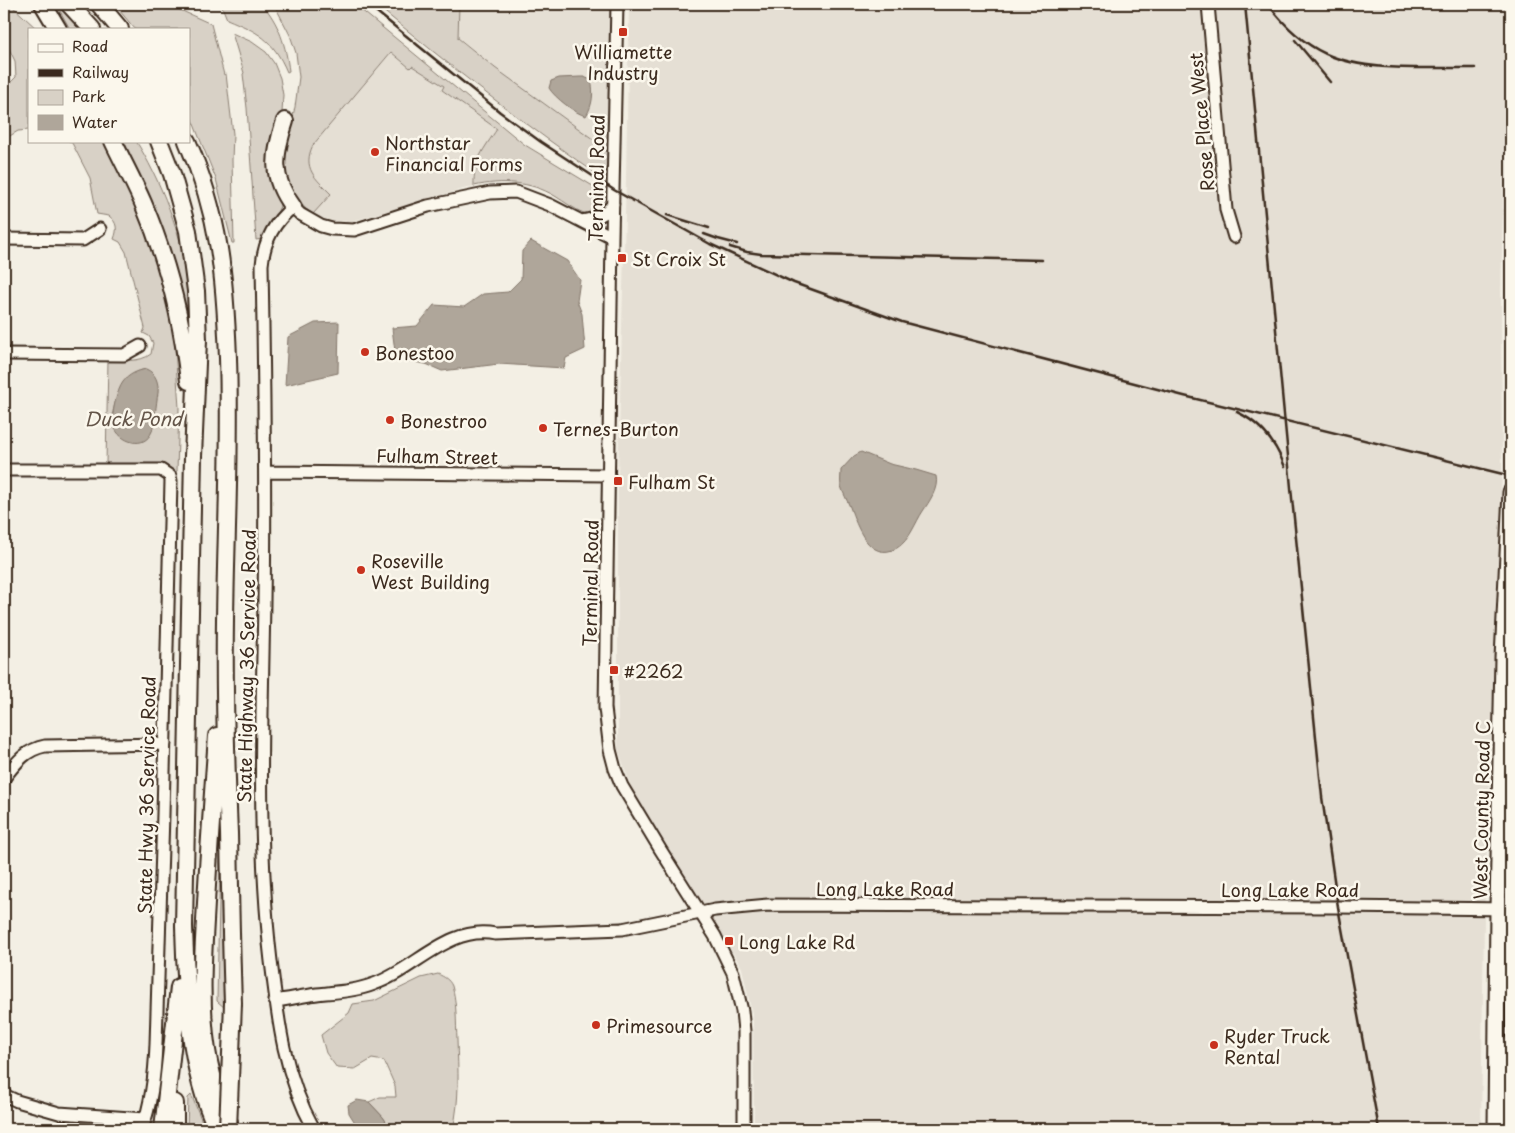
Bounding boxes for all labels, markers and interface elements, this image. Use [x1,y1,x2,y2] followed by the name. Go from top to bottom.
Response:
[617,26,629,38] marker: Williamette Industry
[28,28,190,142] legend
[72,34,108,57] text: Road
[574,38,672,86] place label: Williamette Industry
[1181,52,1221,192] street label: Rose Place West
[72,60,129,83] text: Railway
[72,84,106,107] text: Park
[72,110,117,133] text: Water
[581,114,611,242] street label: Terminal Road
[385,129,523,177] place label: Northstar Financial Forms
[369,146,381,158] marker: Northstar Financial Forms
[632,245,726,272] place label: St Croix St
[616,252,628,264] marker: St Croix St
[375,339,454,366] place label: Bonestoo
[359,346,371,358] marker: Bonestoo
[84,404,185,432] water label: Duck Pond
[400,407,487,434] place label: Bonestroo
[384,414,396,426] marker: Bonestroo
[553,415,679,442] place label: Ternes-Burton
[537,422,549,434] marker: Ternes-Burton
[376,441,498,471] street label: Fulham Street
[628,468,715,495] place label: Fulham St
[612,475,624,487] marker: Fulham St
[575,519,605,647] street label: Terminal Road
[230,529,262,803] street label: State Highway 36 Service Road
[371,547,490,595] place label: Roseville West Building
[355,564,367,576] marker: Roseville West Building
[624,657,684,684] place label: #2262
[608,664,620,676] marker: #2262
[130,676,162,914] street label: State Hwy 36 Service Road
[1466,720,1496,900] street label: West County Road C
[816,875,954,902] street label: Long Lake Road
[1221,876,1359,903] street label: Long Lake Road
[739,928,855,955] place label: Long Lake Rd
[723,935,735,947] marker: Long Lake Rd
[606,1012,712,1039] place label: Primesource
[590,1019,602,1031] marker: Primesource
[1224,1022,1330,1070] place label: Ryder Truck Rental
[1208,1039,1220,1051] marker: Ryder Truck Rental

